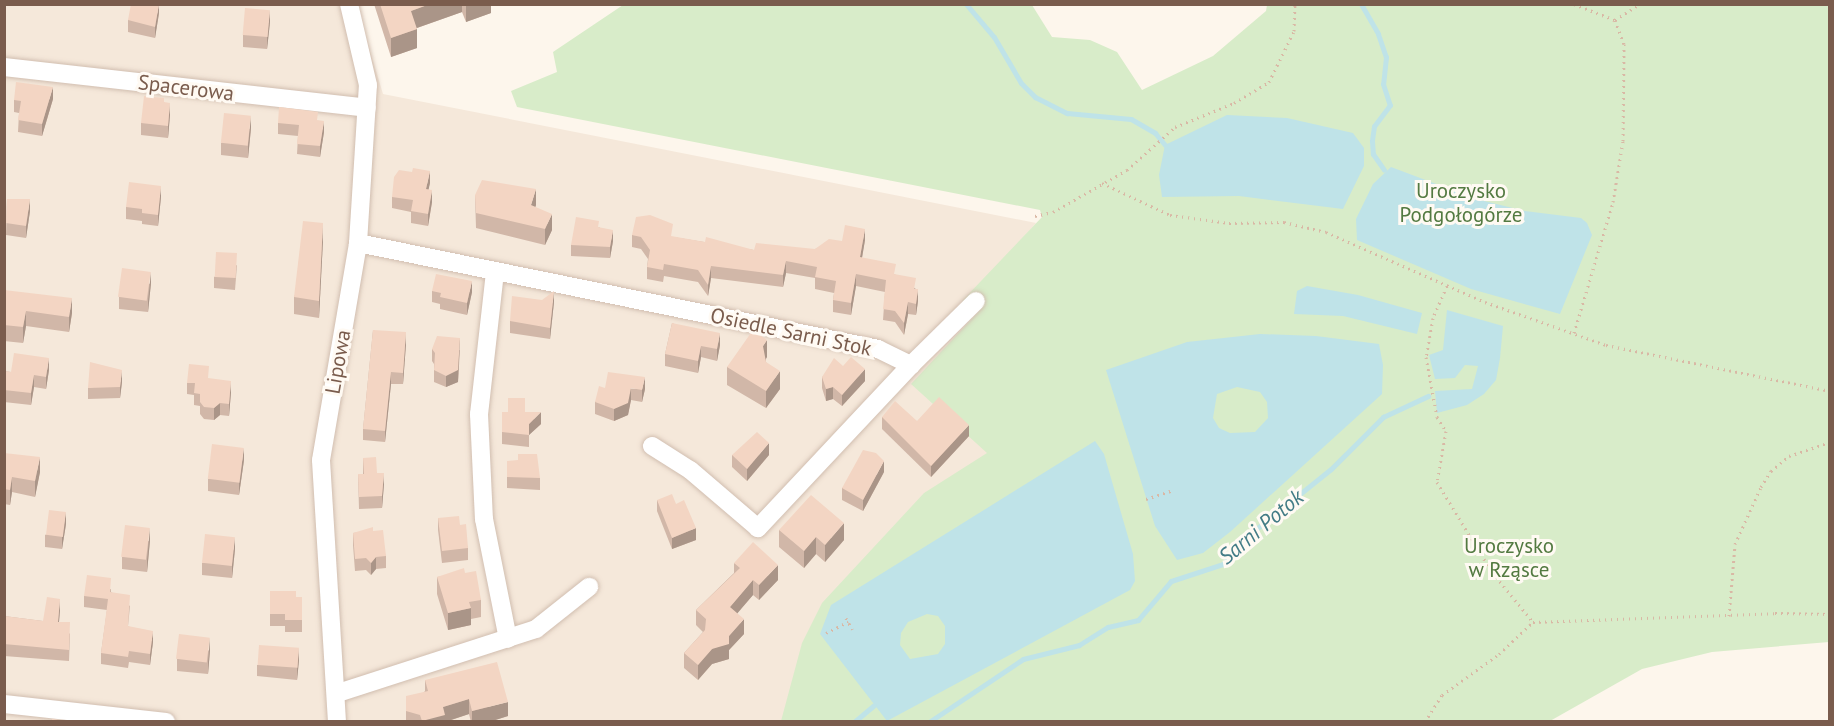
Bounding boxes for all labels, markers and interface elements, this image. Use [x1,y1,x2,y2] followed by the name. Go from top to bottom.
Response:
[137,70,235,106] street label: Spacerowa
[1400,178,1522,228] park label: Uroczysko Podgołogórze
[708,303,874,361] street label: Osiedle Sarni Stok
[320,328,356,396] street label: Lipowa
[1213,484,1309,570] water label: Sarni Potok
[1464,533,1554,583] park label: Uroczysko w Rząsce

